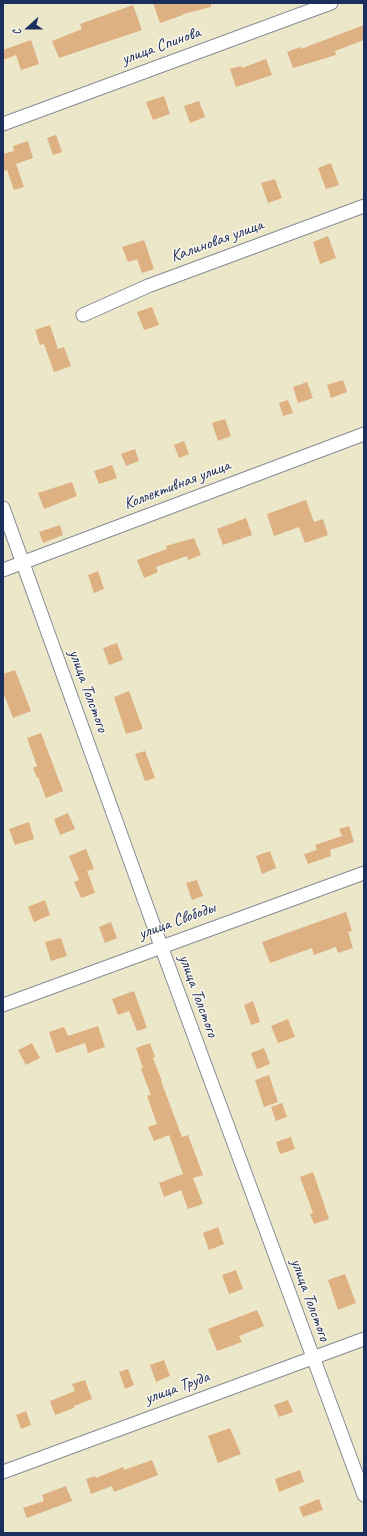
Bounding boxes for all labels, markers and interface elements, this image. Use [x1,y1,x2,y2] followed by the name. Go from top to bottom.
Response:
[8,8,48,48] north arrow
[119,22,203,70] street label: улица Спинова
[9,27,24,37] text: С
[168,215,266,267] street label: Калиновая улица
[121,455,233,515] street label: Коллективная улица
[64,647,112,735] street label: улица Толстого
[136,898,218,944] street label: улица Свободы
[174,952,222,1040] street label: улица Толстого
[286,1256,334,1344] street label: улица Толстого
[142,1367,212,1409] street label: улица Труда

